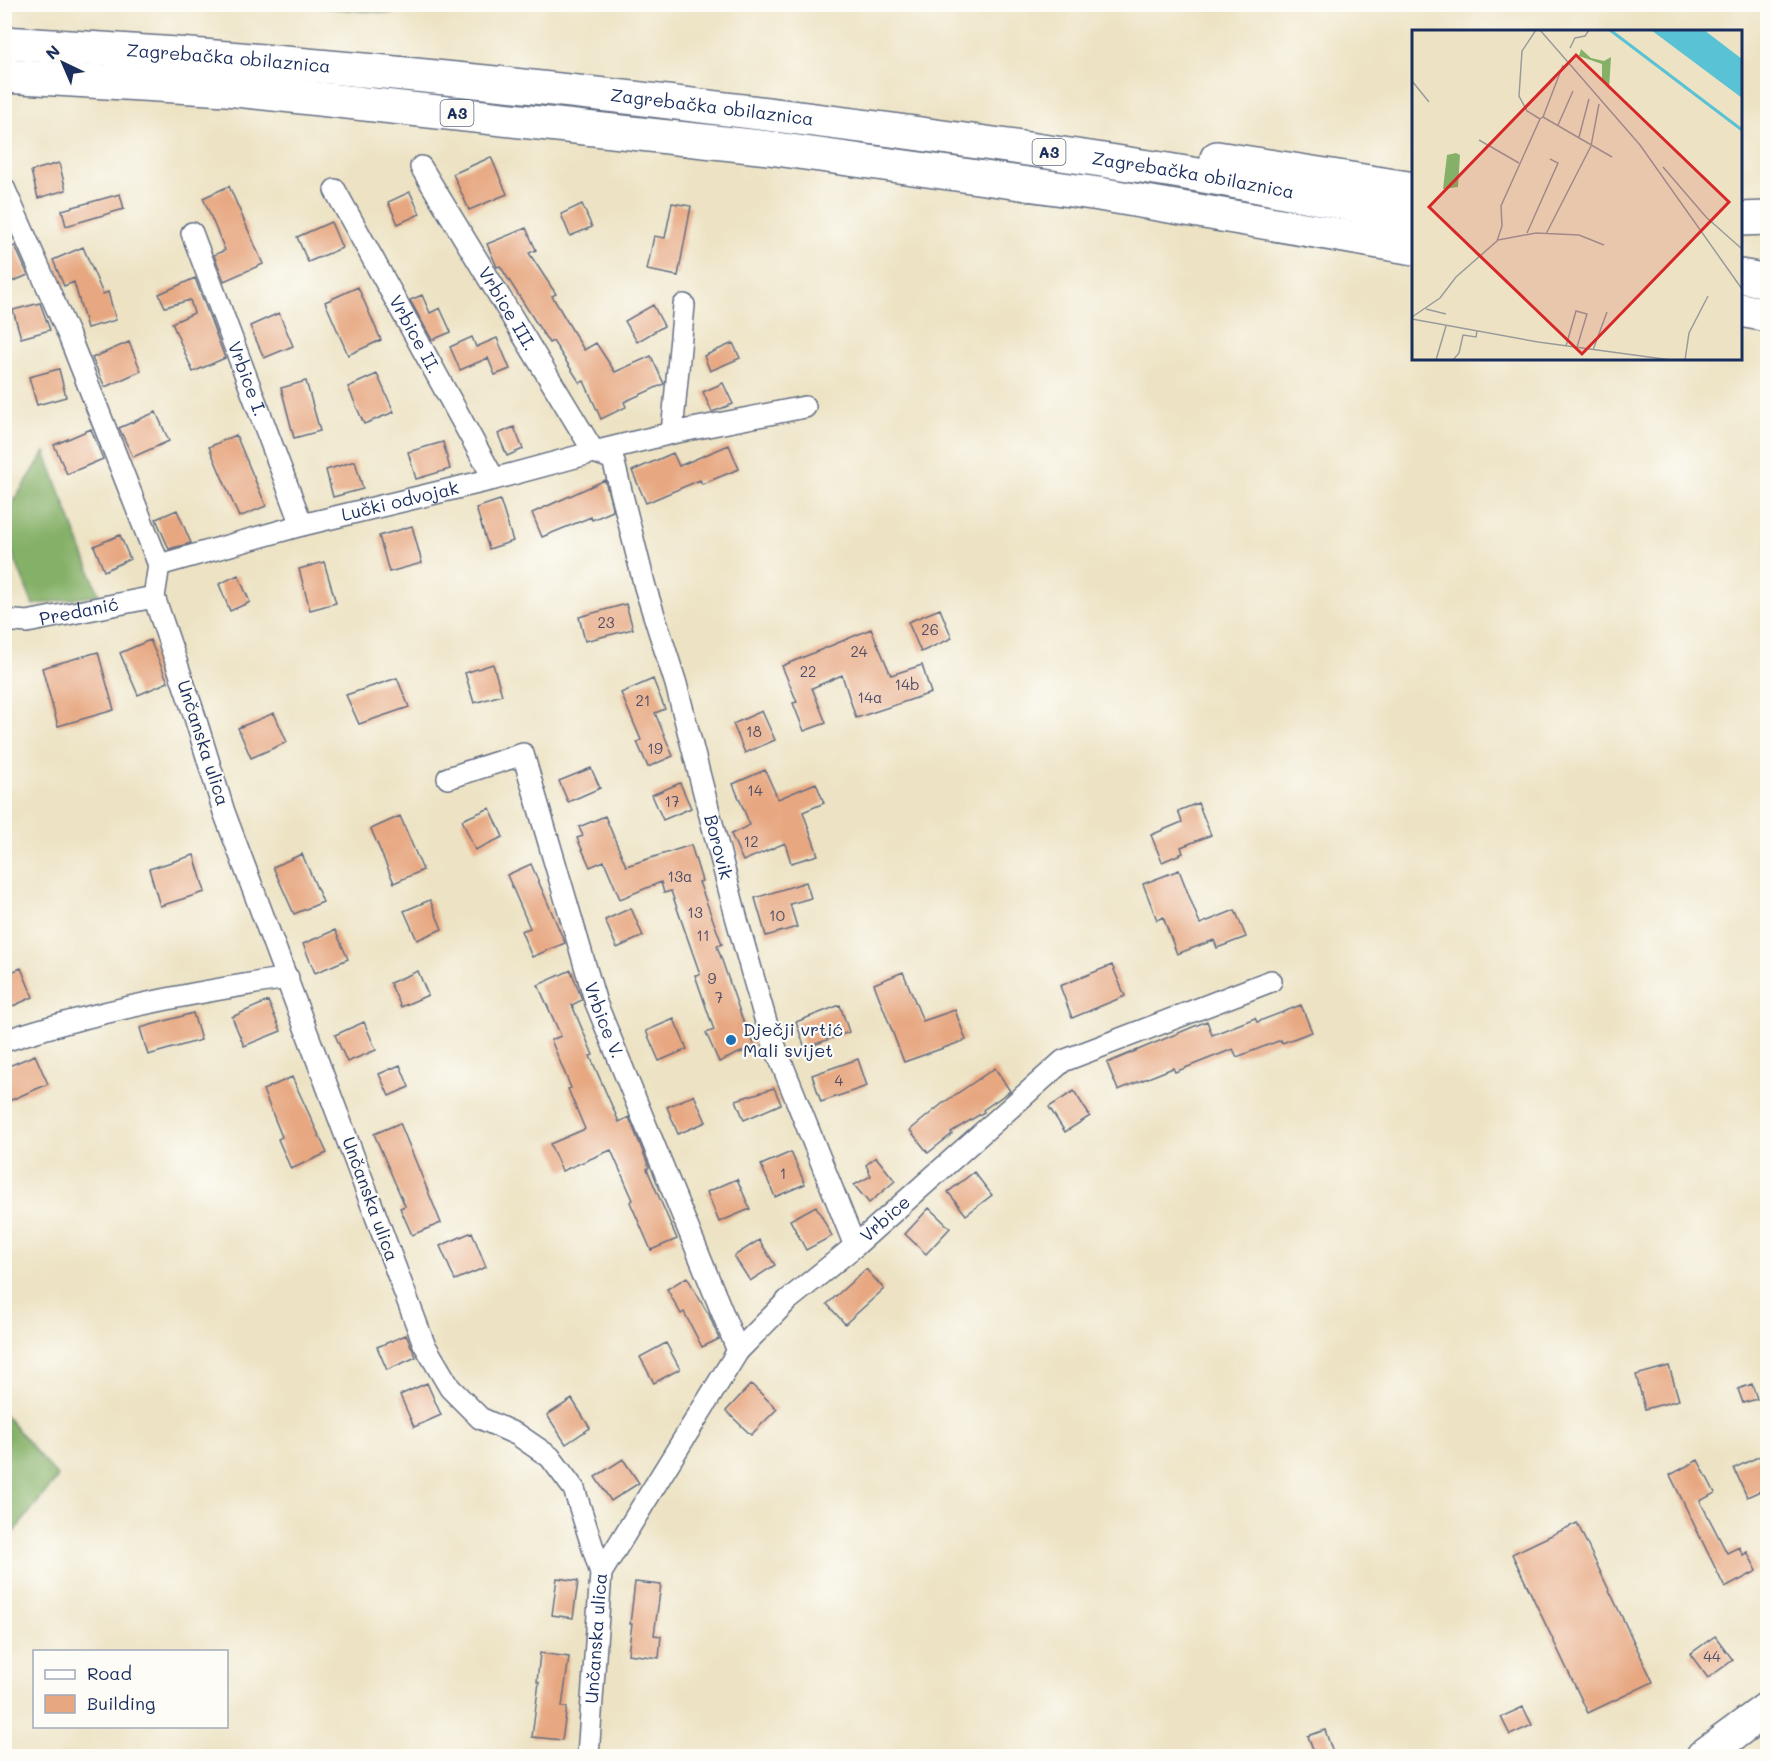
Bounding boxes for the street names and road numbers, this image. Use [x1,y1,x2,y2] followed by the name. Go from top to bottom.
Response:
[126,38,332,78] street label: Zagrebačka obilaznica
[609,82,815,131] street label: Zagrebačka obilaznica
[440,100,474,126] road number: A3
[1032,139,1066,165] road number: A3
[1091,146,1296,204] street label: Zagrebačka obilaznica
[473,262,543,355] street label: Vrbice III.
[384,291,447,378] street label: Vrbice II.
[223,338,273,420] street label: Vrbice I.
[339,475,461,526] street label: Lučki odvojak
[37,591,120,630] street label: Predanić
[172,677,236,809] street label: Unčanska ulica
[699,812,739,882] street label: Borovik
[579,979,630,1062] street label: Vrbice V.
[337,1133,405,1264] street label: Unčanska ulica
[855,1190,915,1247] street label: Vrbice
[579,1572,612,1704] street label: Unčanska ulica

